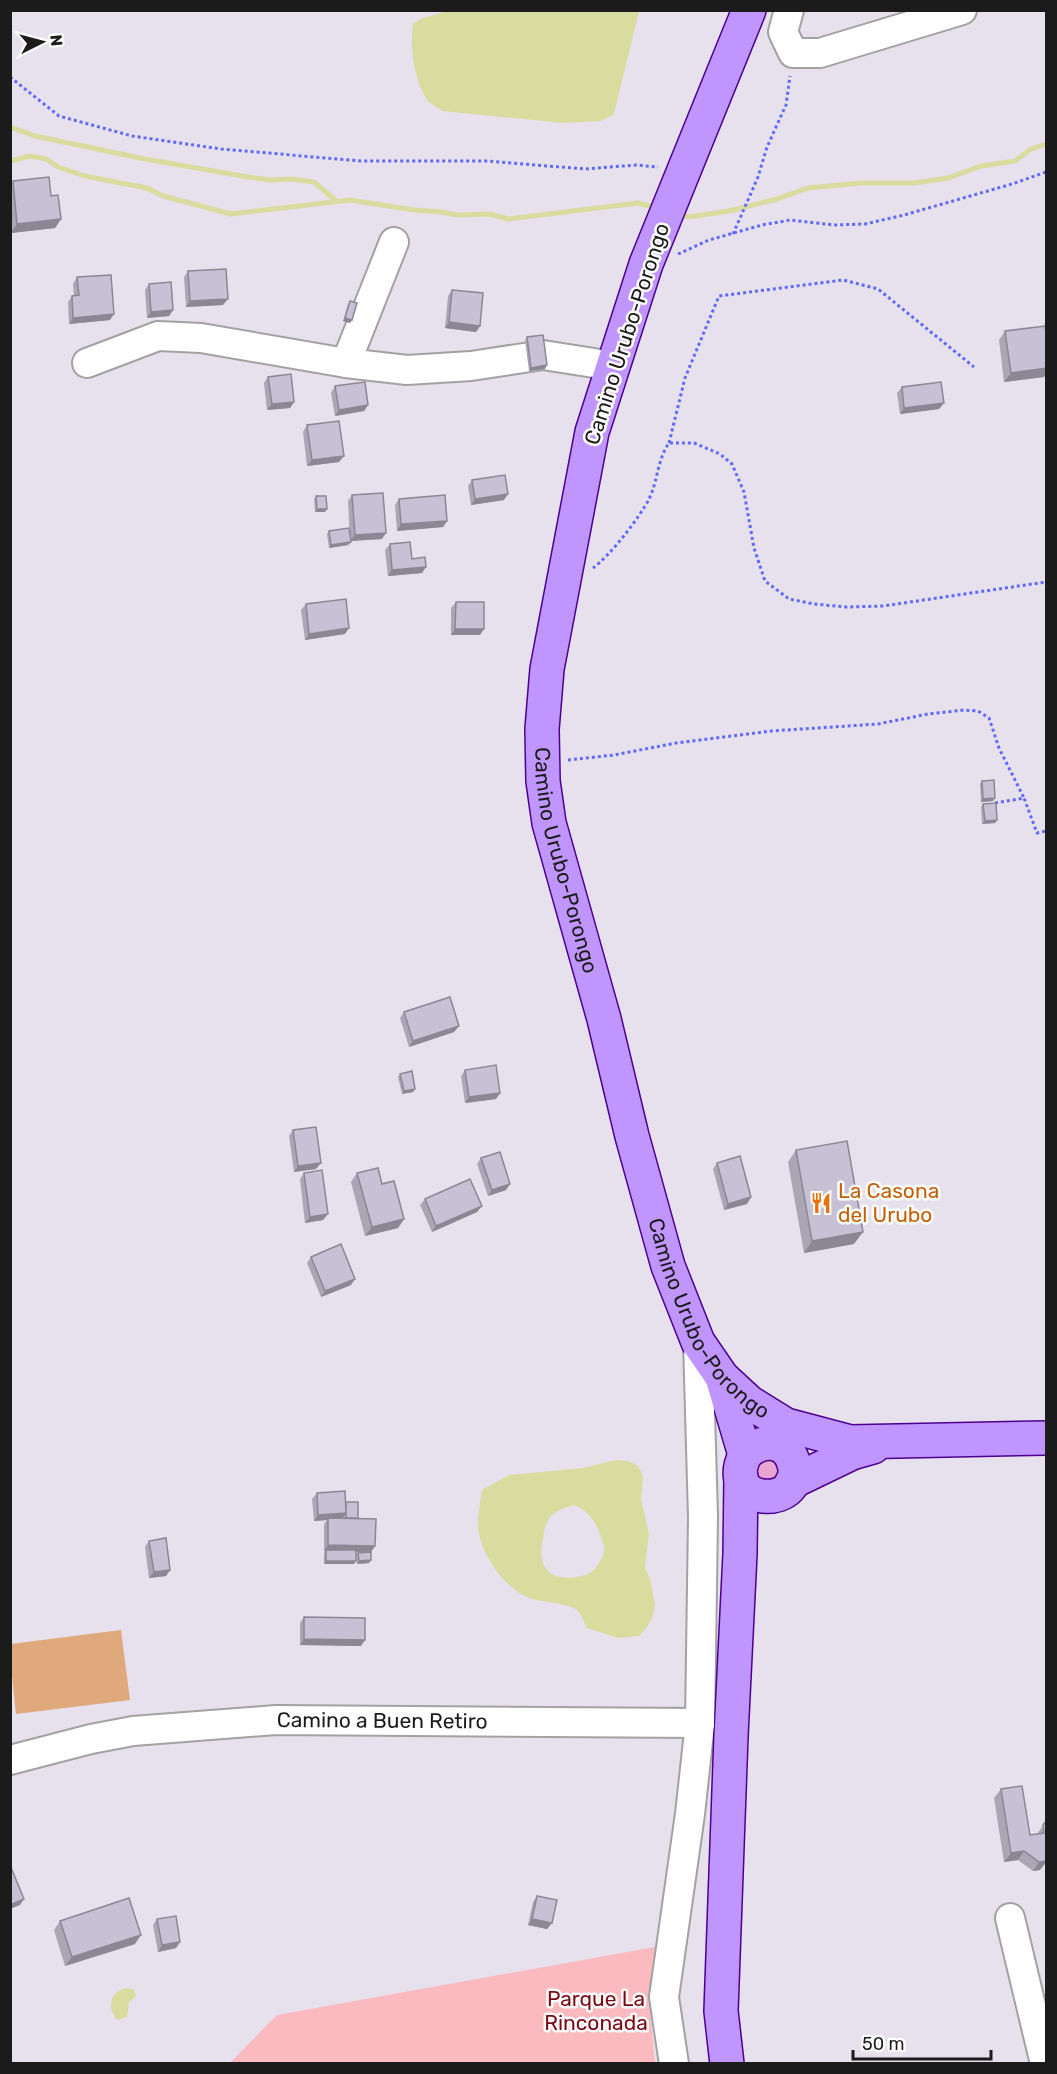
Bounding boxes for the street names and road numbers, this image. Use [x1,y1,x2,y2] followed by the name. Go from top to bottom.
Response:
[579,220,674,448] street label: Camino Urubo-Porongo
[530,747,604,976] street label: Camino Urubo-Porongo
[643,1215,774,1424] street label: Camino Urubo-Porongo
[277,1707,488,1733] street label: Camino a Buen Retiro

